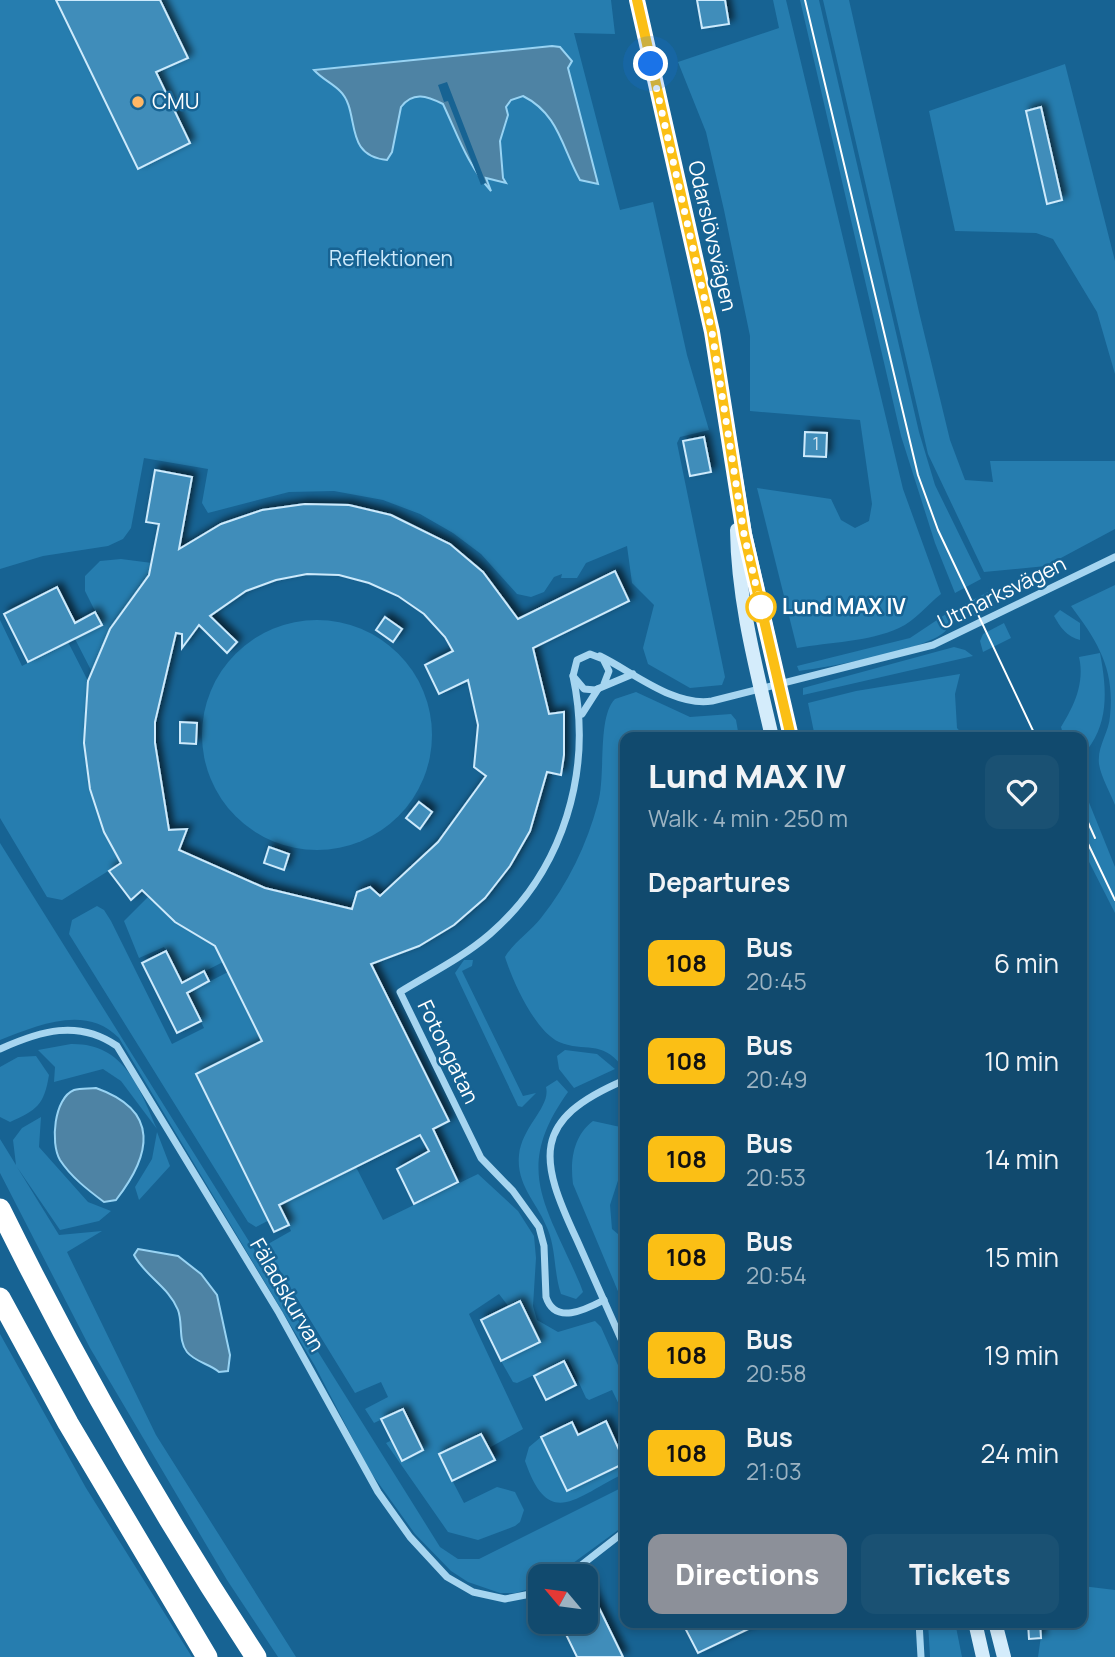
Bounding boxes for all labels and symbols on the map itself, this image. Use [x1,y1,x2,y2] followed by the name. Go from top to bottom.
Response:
[633,46,668,81] your location
[152,87,199,115] place label: CMU
[130,94,146,110] marker: CMU
[682,158,744,314] street label: Odarslövsvägen
[329,244,453,272] park label: Reflektionen
[812,431,820,455] house number: 1
[933,549,1070,635] street label: Utmarksvägen
[746,592,776,622] marker: Lund MAX IV
[782,592,906,620] place label: Lund MAX IV
[412,995,486,1108] street label: Fotongatan
[244,1233,332,1356] street label: Fäladskurvan
[528,1564,598,1634] north arrow

